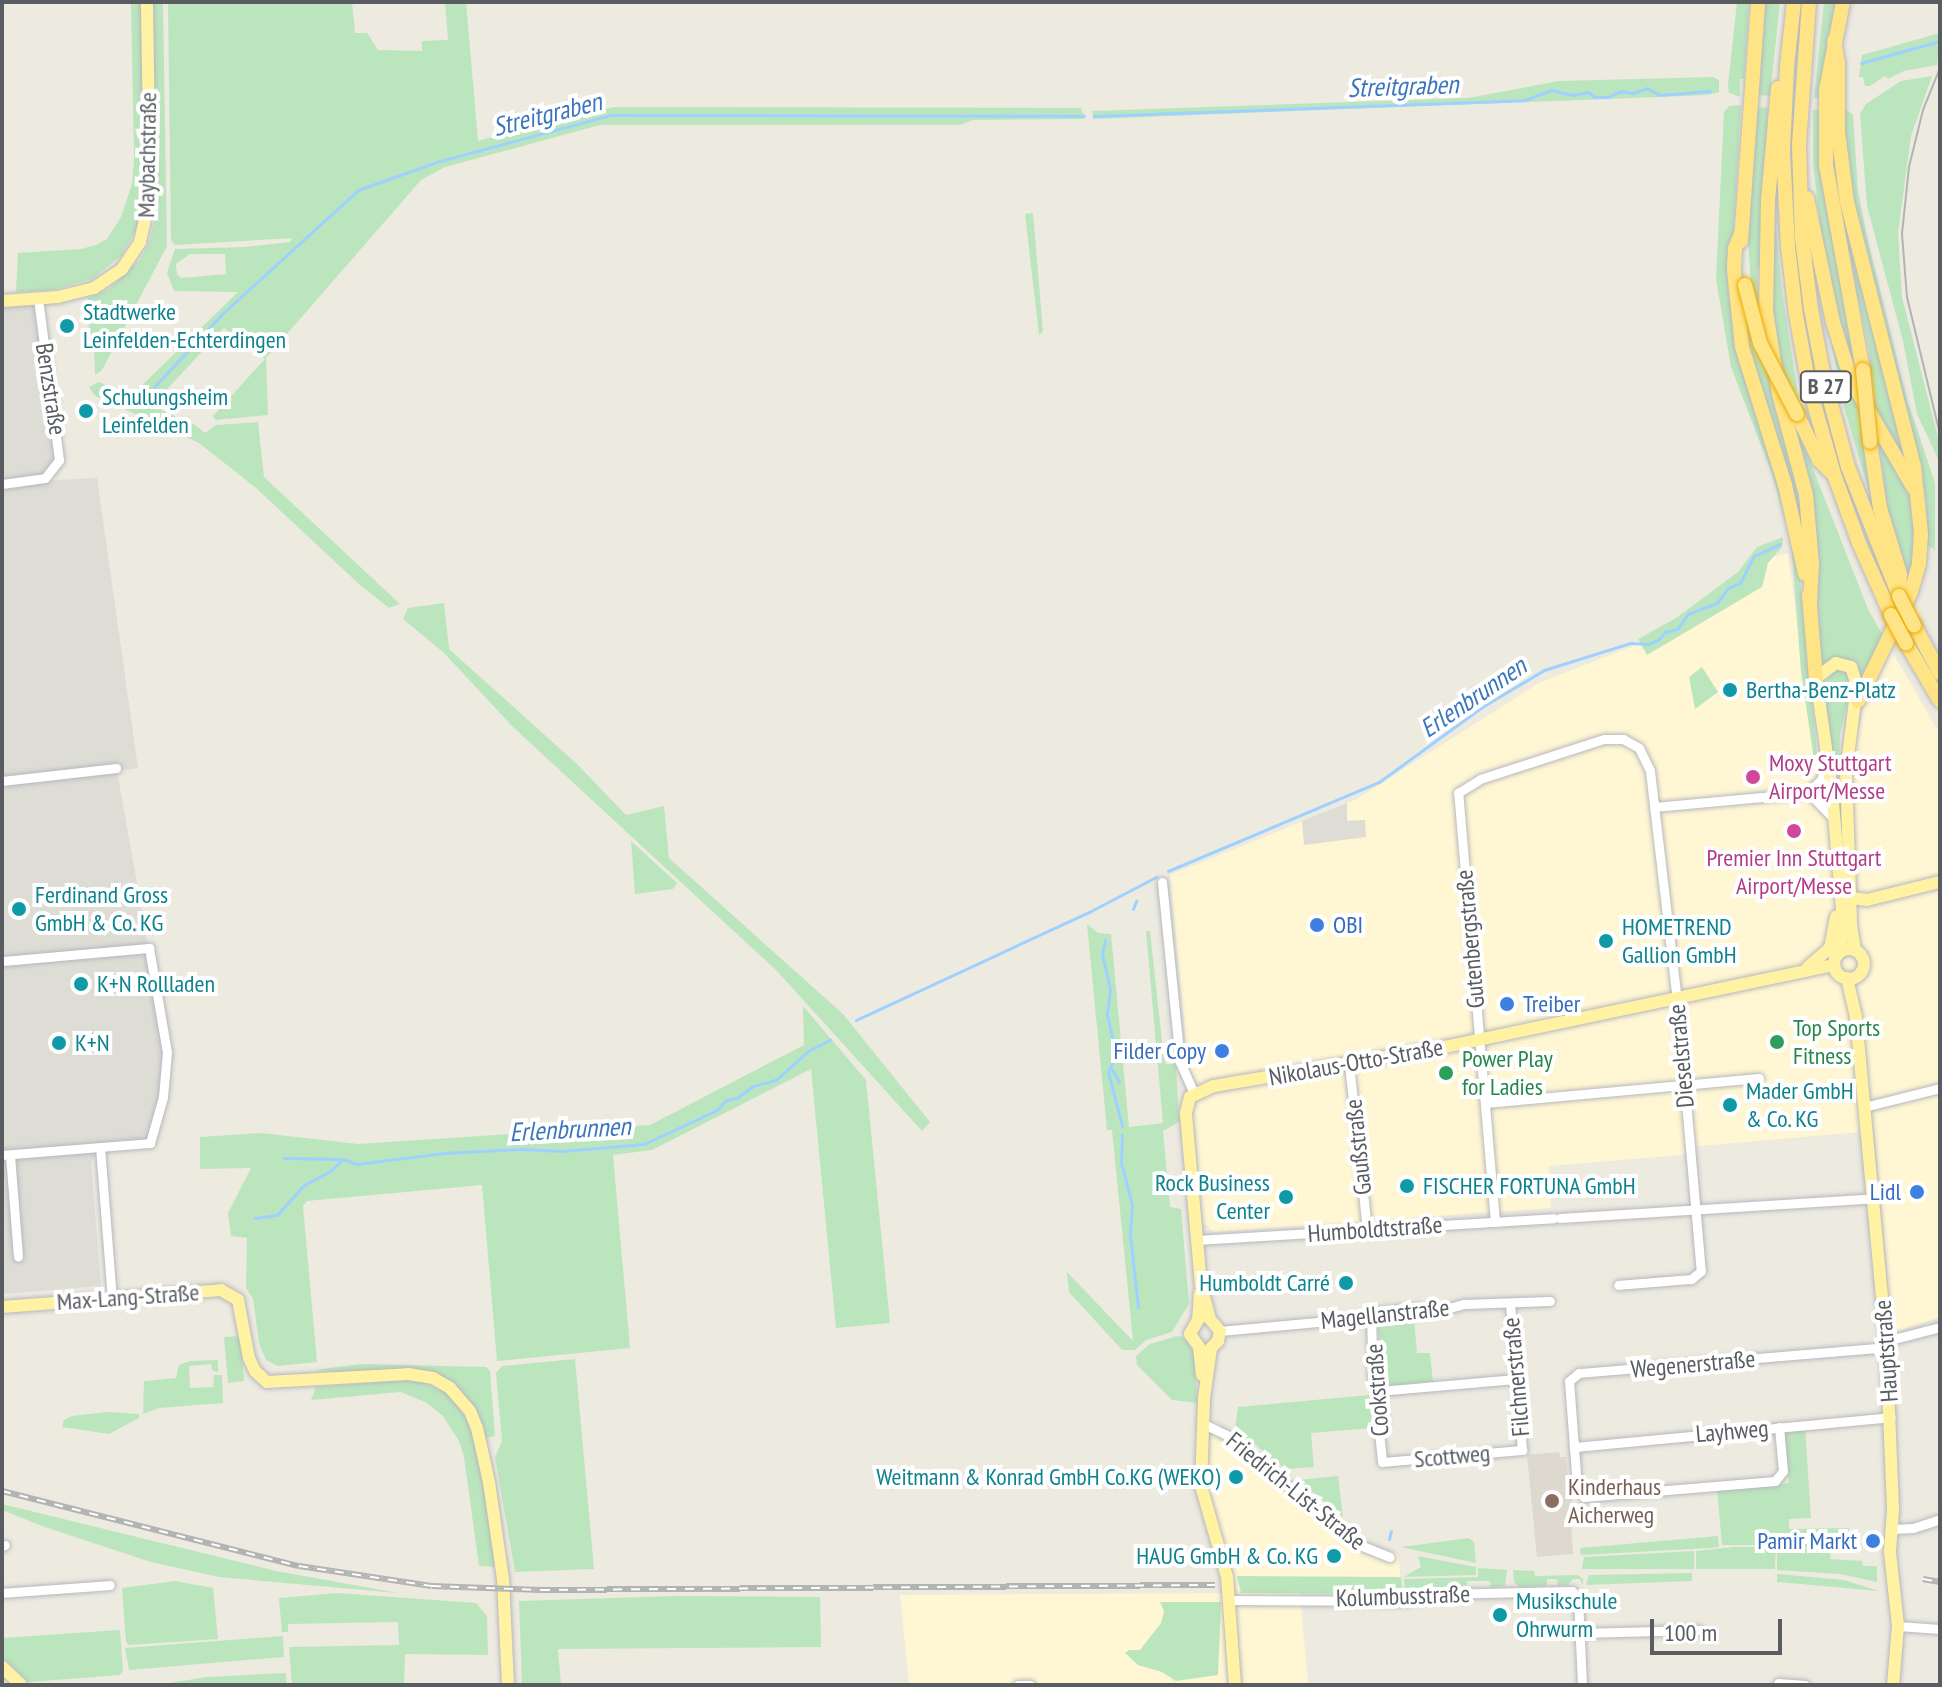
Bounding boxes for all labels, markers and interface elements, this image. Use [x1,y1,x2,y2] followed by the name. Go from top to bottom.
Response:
[1347,68,1459,104] water label: Streitgraben
[489,85,605,143] water label: Streitgraben
[132,92,162,218] street label: Maybachstraße
[83,298,286,354] place label: Stadtwerke Leinfelden-Echterdingen
[58,317,76,335] marker: Stadtwerke Leinfelden-Echterdingen
[30,341,72,437] street label: Benzstraße
[1798,369,1854,405] road number: B 27
[102,383,228,439] place label: Schulungsheim Leinfelden
[77,402,95,420] marker: Schulungsheim Leinfelden
[1414,650,1532,744] water label: Erlenbrunnen
[1746,676,1896,704] place label: Bertha-Benz-Platz
[1721,681,1739,699] marker: Bertha-Benz-Platz
[1769,749,1892,805] place label: Moxy Stuttgart Airport/Messe
[1744,768,1762,786] marker: Moxy Stuttgart Airport/Messe
[1785,822,1803,840] marker: Premier Inn Stuttgart Airport/Messe
[1707,844,1881,900] place label: Premier Inn Stuttgart Airport/Messe
[1450,869,1490,1009] street label: Gutenbergstraße
[35,881,168,937] place label: Ferdinand Gross GmbH & Co. KG
[10,900,28,918] marker: Ferdinand Gross GmbH & Co. KG
[1333,911,1363,939] place label: OBI
[1622,913,1737,969] place label: HOMETREND Gallion GmbH
[1308,916,1326,934] marker: OBI
[1597,932,1615,950] marker: HOMETREND Gallion GmbH
[97,970,215,998] place label: K+N Rollladen
[72,975,90,993] marker: K+N Rollladen
[1523,990,1580,1018] place label: Treiber
[1498,995,1516,1013] marker: Treiber
[1662,1003,1700,1109] street label: Dieselstraße
[1793,1014,1880,1070] place label: Top Sports Fitness
[75,1029,110,1057] place label: K+N
[1267,1032,1445,1092] street label: Nikolaus-Otto-Straße
[1768,1033,1786,1051] marker: Top Sports Fitness
[50,1034,68,1052] marker: K+N
[1113,1037,1206,1065] place label: Filder Copy
[1213,1042,1231,1060] marker: Filder Copy
[1462,1045,1553,1101] place label: Power Play for Ladies
[1437,1064,1455,1082] marker: Power Play for Ladies
[1746,1077,1854,1133] place label: Mader GmbH & Co. KG
[1721,1096,1739,1114] marker: Mader GmbH & Co. KG
[1339,1098,1377,1196] street label: Gaußstraße
[509,1110,631,1148] water label: Erlenbrunnen
[1154,1169,1270,1225] place label: Rock Business Center
[1423,1172,1636,1200] place label: FISCHER FORTUNA GmbH
[1398,1177,1416,1195] marker: FISCHER FORTUNA GmbH
[1870,1178,1901,1206] place label: Lidl
[1908,1183,1926,1201] marker: Lidl
[1277,1188,1295,1206] marker: Rock Business Center
[1307,1210,1443,1248] street label: Humboldtstraße
[1199,1269,1330,1297] place label: Humboldt Carré
[1337,1274,1355,1292] marker: Humboldt Carré
[56,1278,200,1316] street label: Max-Lang-Straße
[1319,1293,1451,1335] street label: Magellanstraße
[1868,1299,1904,1403] street label: Hauptstraße
[1496,1316,1536,1438] street label: Filchnerstraße
[1359,1343,1395,1437] street label: Cookstraße
[1630,1344,1756,1384] street label: Wegenerstraße
[1694,1413,1770,1449] street label: Layhweg
[1221,1426,1371,1556] street label: Friedrich-List-Straße
[1413,1438,1491,1474] street label: Scottweg
[876,1463,1220,1491] place label: Weitmann & Konrad GmbH Co.KG (WEKO)
[1227,1468,1245,1486] marker: Weitmann & Konrad GmbH Co.KG (WEKO)
[1568,1473,1661,1529] place label: Kinderhaus Aicherweg
[1543,1492,1561,1510] marker: Kinderhaus Aicherweg
[1757,1527,1857,1555] place label: Pamir Markt
[1864,1532,1882,1550] marker: Pamir Markt
[1135,1542,1318,1570] place label: HAUG GmbH & Co. KG
[1325,1547,1343,1565] marker: HAUG GmbH & Co. KG
[1335,1579,1471,1613] street label: Kolumbusstraße
[1516,1587,1617,1643] place label: Musikschule Ohrwurm
[1654,1603,1786,1653] scale bar
[1491,1606,1509,1624] marker: Musikschule Ohrwurm
[1664,1617,1717,1648] text: 100 m

